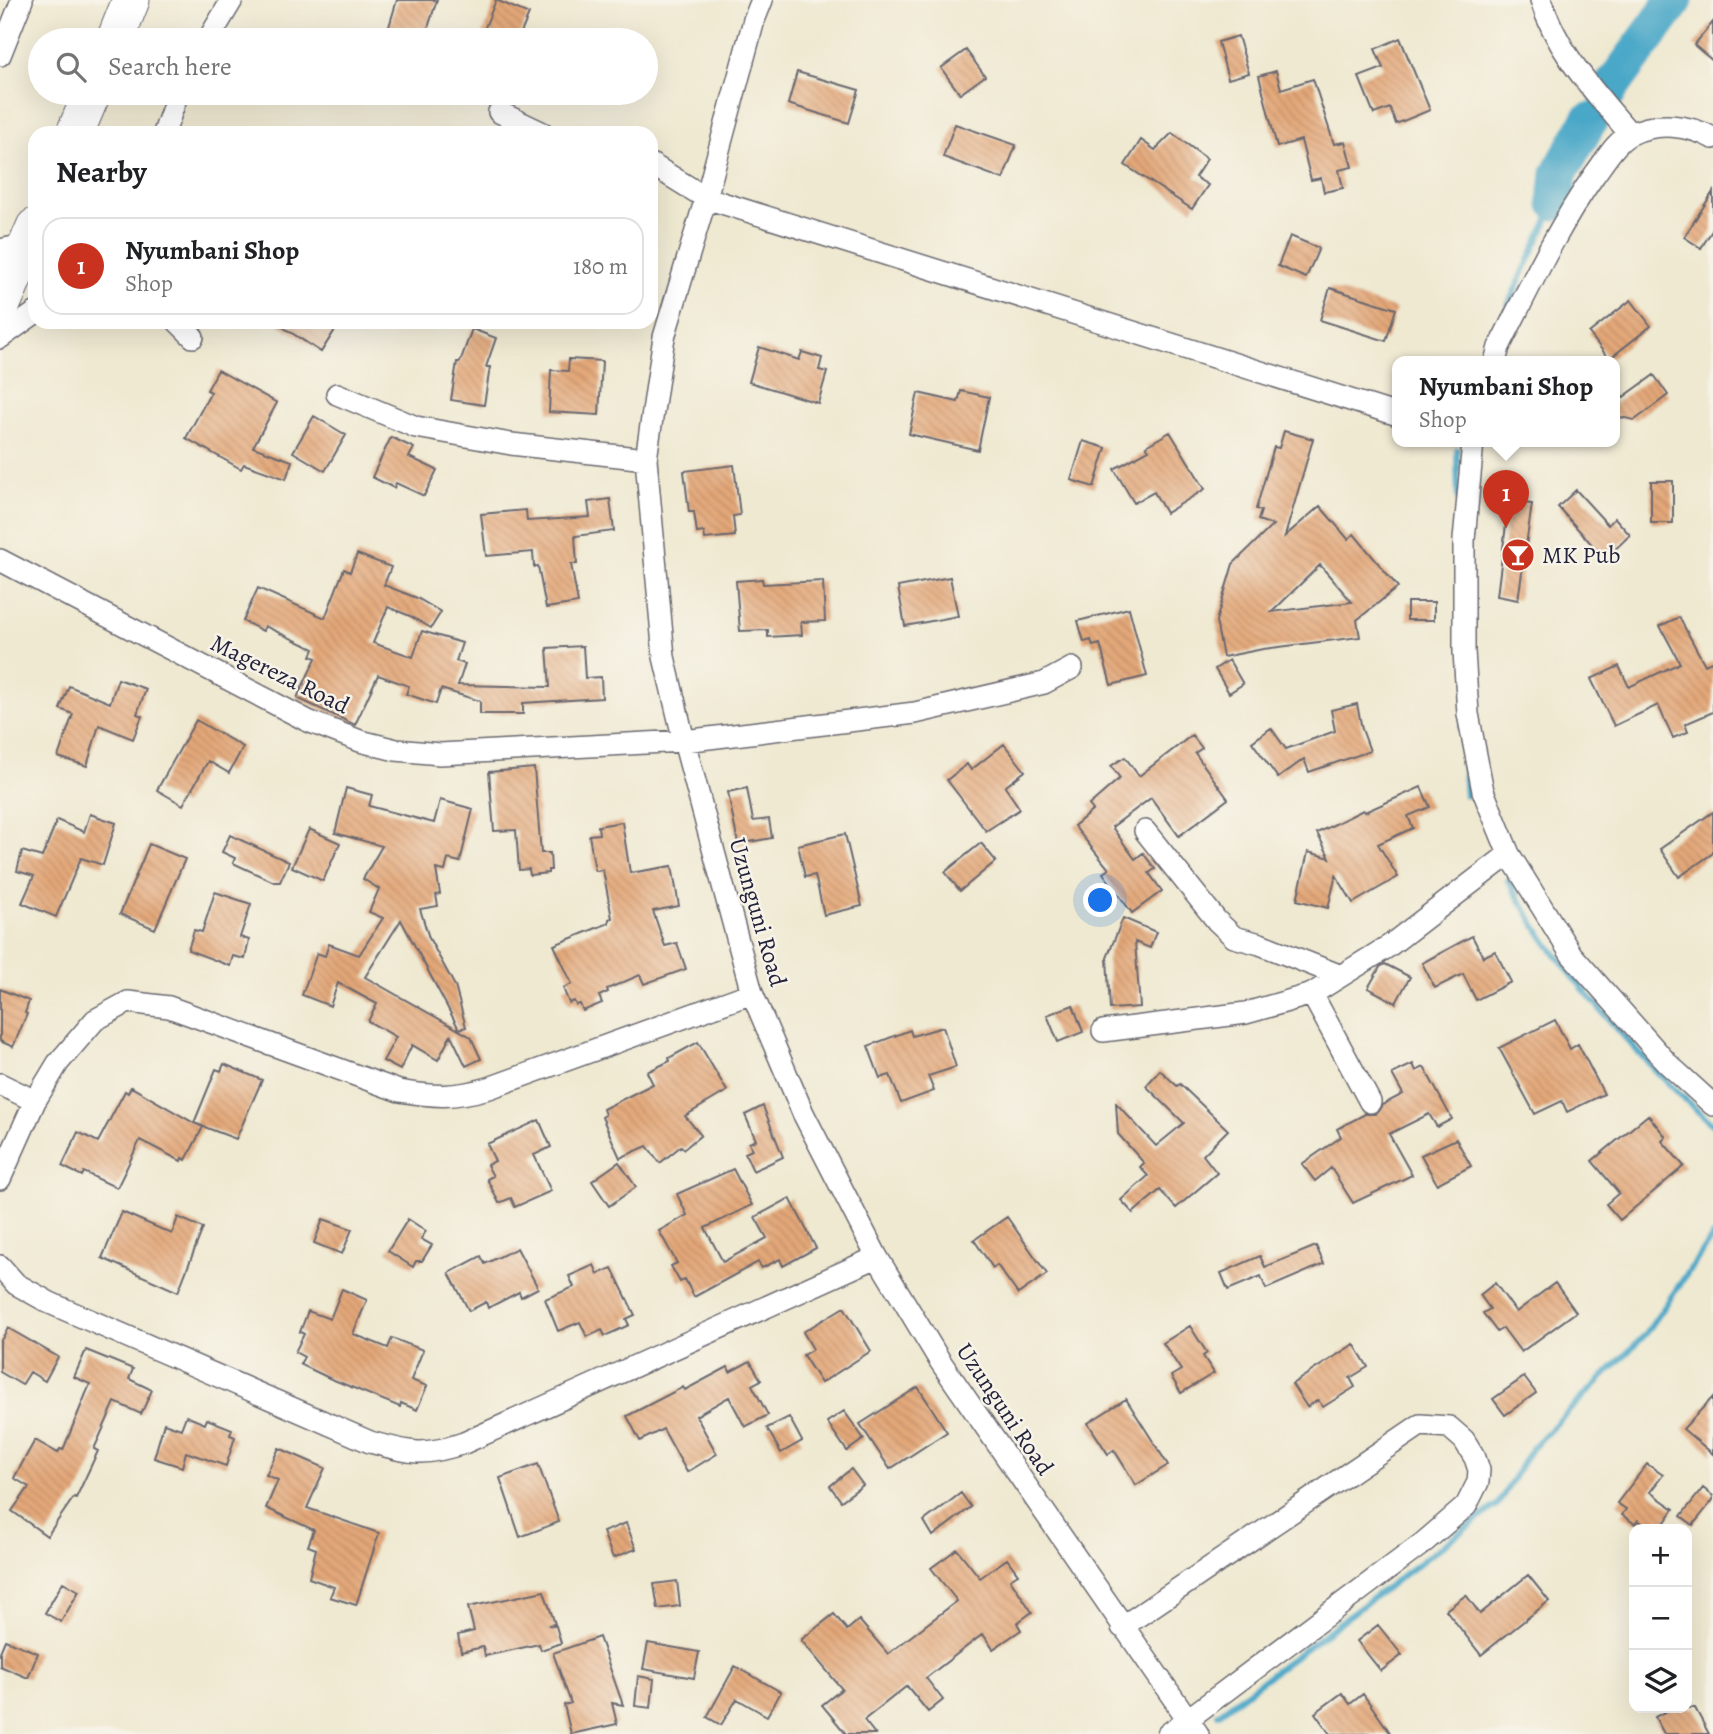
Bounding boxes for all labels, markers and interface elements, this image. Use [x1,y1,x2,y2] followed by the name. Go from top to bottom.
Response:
[28,28,658,105] search box
[52,48,90,86] icon: search
[108,49,232,84] text: Search here
[56,152,147,192] text: Nearby
[125,233,299,268] text: Nyumbani Shop
[77,251,85,282] text: 1
[573,251,628,282] text: 180 m
[125,268,173,299] text: Shop
[1392,356,1620,447] popup
[1419,369,1593,404] text: Nyumbani Shop
[1419,404,1467,435] text: Shop
[1483,470,1529,528] pin: 1
[1499,536,1537,574] bar icon: MK Pub
[1542,539,1621,571] place label: MK Pub
[205,627,355,721] street label: Magereza Road
[722,834,795,990] street label: Uzunguni Road
[1083,883,1117,917] your location
[949,1337,1061,1482] street label: Uzunguni Road
[1629,1524,1692,1713] map controls
[1629,1524,1692,1587] button: +
[1629,1587,1692,1650] button: −
[1629,1650,1692,1713] button: layers

